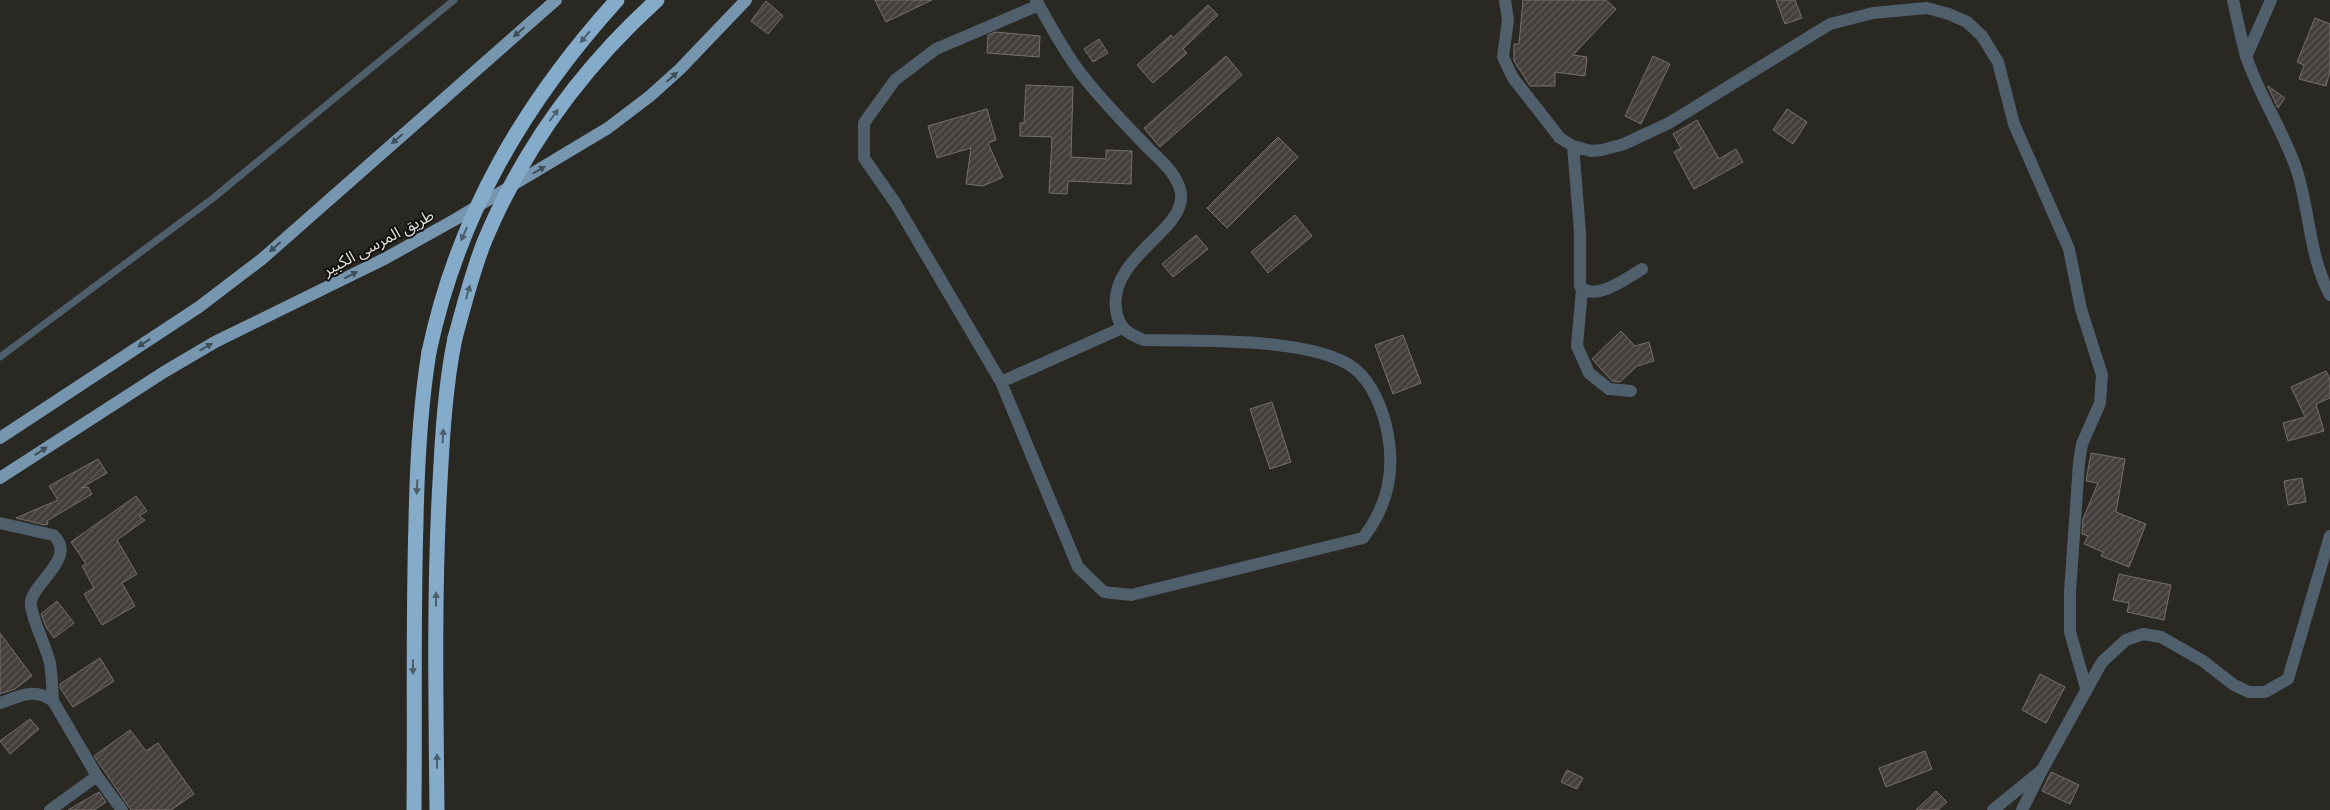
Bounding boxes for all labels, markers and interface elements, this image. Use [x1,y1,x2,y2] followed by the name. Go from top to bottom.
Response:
[514,26,526,38] one-way arrow
[579,30,590,43] one-way arrow
[665,71,677,83] one-way arrow
[549,108,559,122] one-way arrow
[391,134,404,145] one-way arrow
[533,166,546,175] one-way arrow
[319,205,438,281] street label: طريق المرسى الكبير
[460,227,468,241] one-way arrow
[270,241,282,253] one-way arrow
[344,271,359,279] one-way arrow
[465,284,473,299] one-way arrow
[138,338,151,348] one-way arrow
[199,343,212,352] one-way arrow
[439,428,447,444] one-way arrow
[34,446,48,456] one-way arrow
[412,479,420,495] one-way arrow
[432,591,440,607] one-way arrow
[409,659,417,675] one-way arrow
[433,753,441,769] one-way arrow

